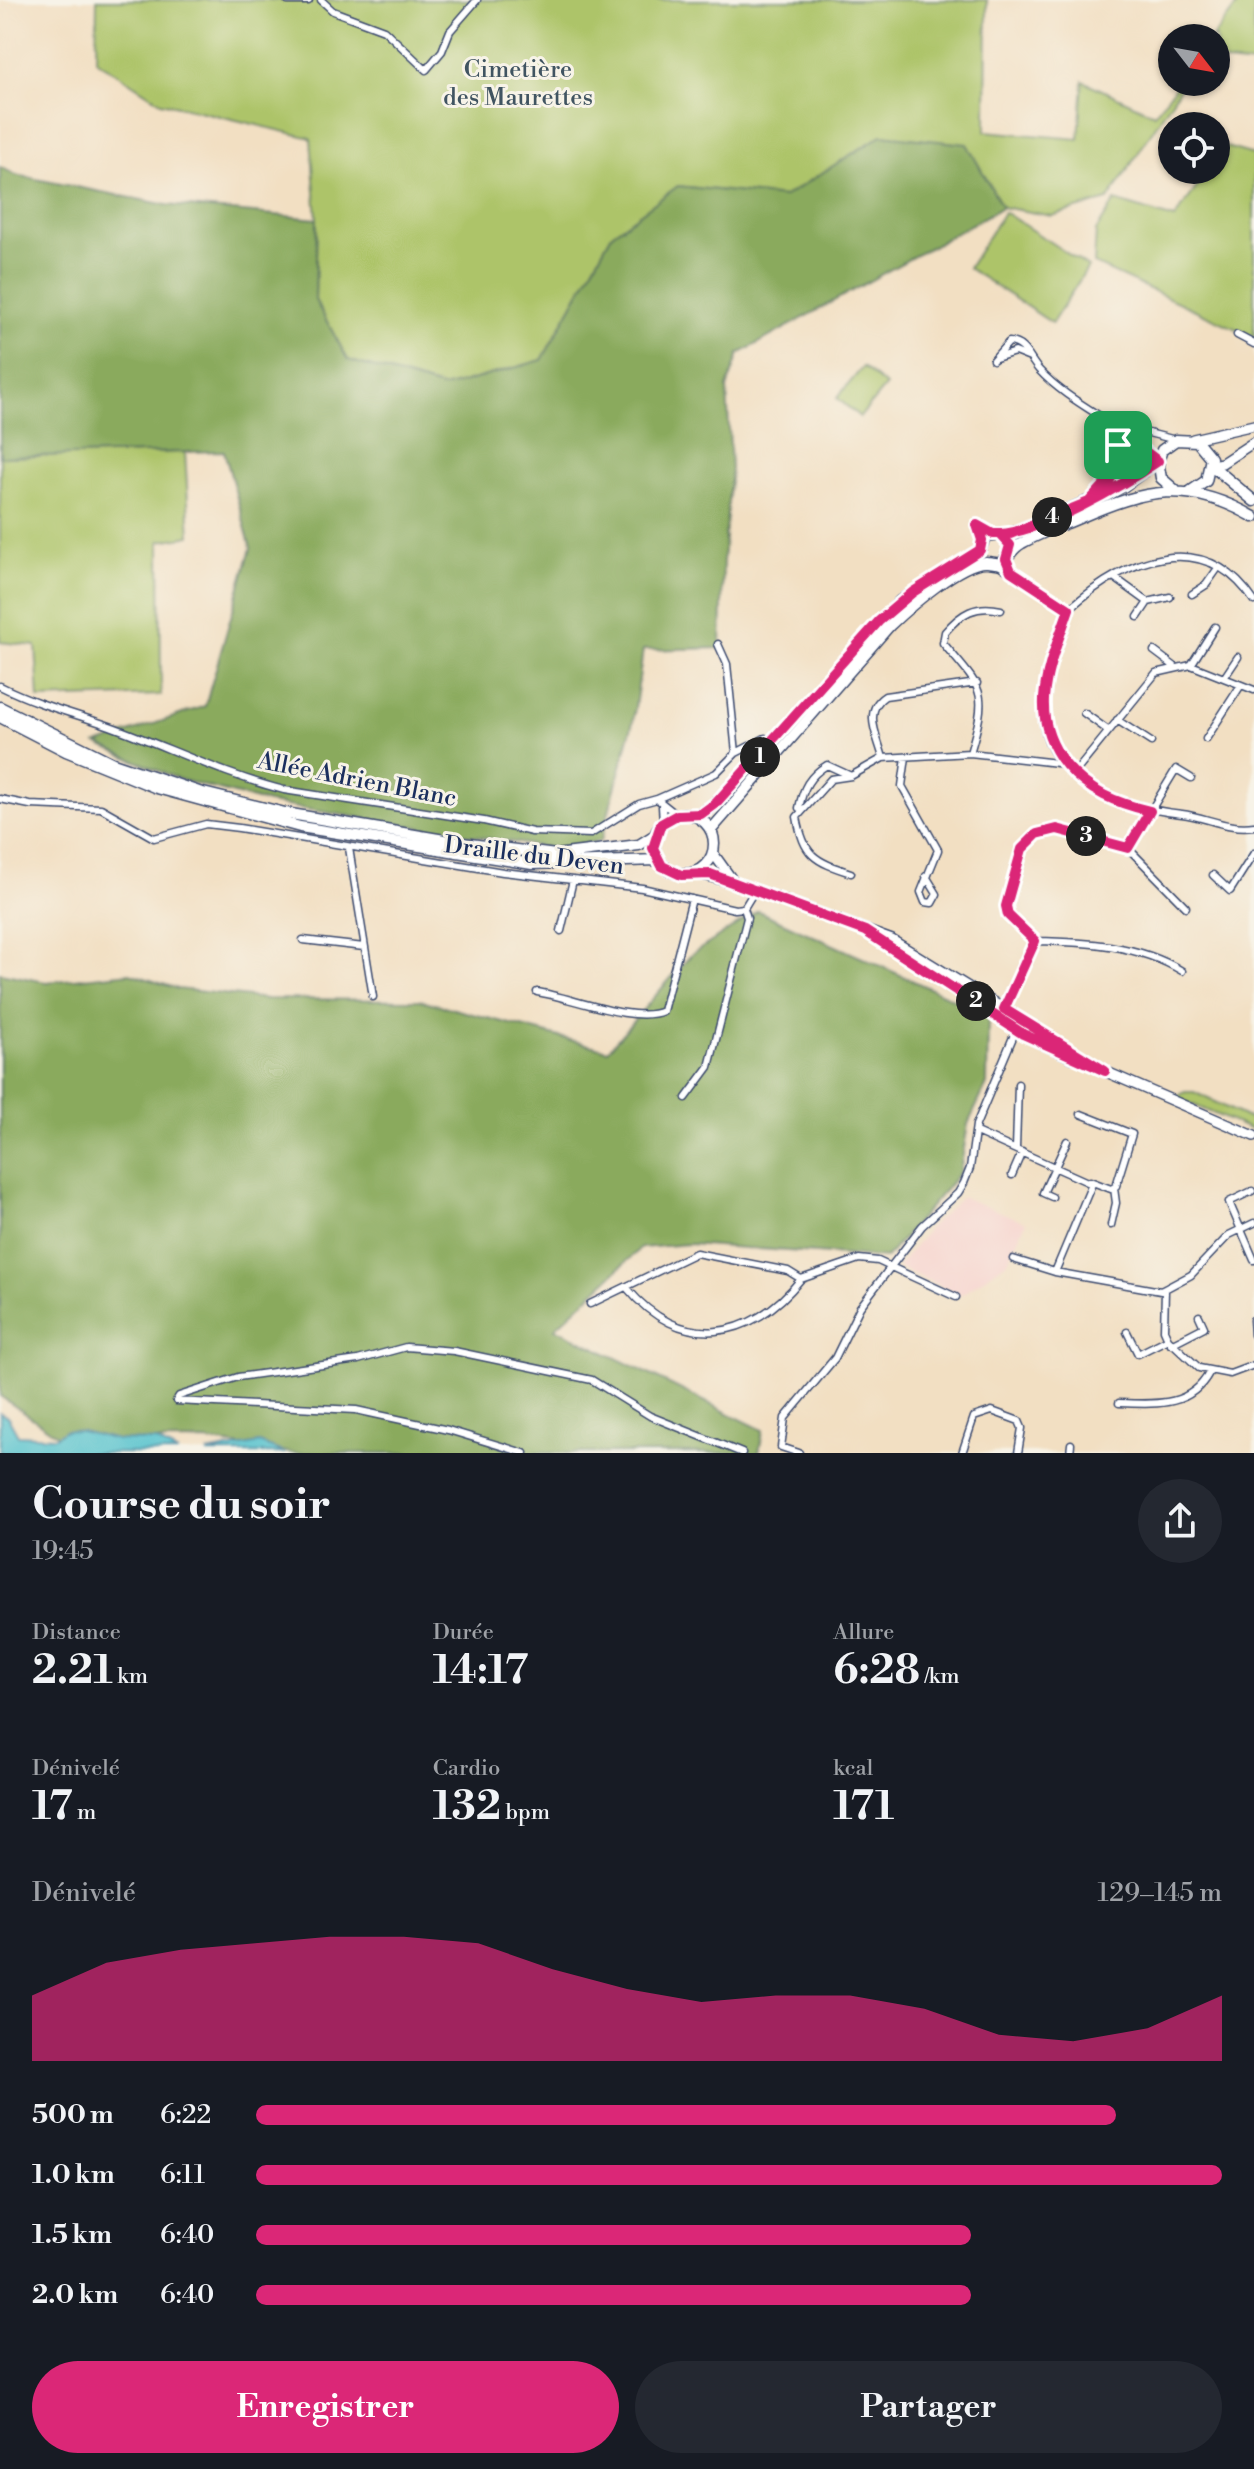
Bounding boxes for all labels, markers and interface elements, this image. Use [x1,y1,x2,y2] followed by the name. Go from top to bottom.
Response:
[1158,24,1230,96] north arrow
[1158,24,1230,184] map controls
[443,55,593,113] park label: Cimetière des Maurettes
[1158,112,1230,184] button: locate
[1084,411,1152,479] pin
[1096,423,1140,467] icon: arrive
[1032,497,1072,537] pin: 4
[1045,503,1059,530] text: 4
[740,737,780,777] pin: 1
[755,743,765,770] text: 1
[254,746,459,814] street label: Allée Adrien Blanc
[1066,816,1106,856] pin: 3
[1079,822,1093,849] text: 3
[442,830,626,882] street label: Draille du Deven
[956,981,996,1021] pin: 2
[969,987,983,1014] text: 2
[32,1477,331,1532] text: Course du soir
[1138,1479,1222,1563] button: share
[32,1535,94,1567] text: 19:45
[32,1619,121,1646] text: Distance
[433,1619,494,1646] text: Durée
[833,1619,894,1646] text: Allure
[32,1646,113,1696] text: 2.21
[433,1646,528,1696] text: 14:17
[833,1646,920,1696] text: 6:28
[113,1663,148,1690] text: km
[920,1663,959,1690] text: /km
[32,1755,120,1782] text: Dénivelé
[433,1755,500,1782] text: Cardio
[833,1755,873,1782] text: kcal
[32,1782,73,1832] text: 17
[433,1782,501,1832] text: 132
[833,1782,894,1832] text: 171
[73,1799,96,1826] text: m
[501,1799,550,1826] text: bpm
[32,1877,136,1909] text: Dénivelé
[1098,1877,1222,1909] text: 129–145 m
[32,2099,114,2131] text: 500 m
[160,2099,211,2131] text: 6:22
[32,2159,115,2191] text: 1.0 km
[160,2159,205,2191] text: 6:11
[32,2219,112,2251] text: 1.5 km
[160,2219,214,2251] text: 6:40
[32,2279,118,2311] text: 2.0 km
[160,2279,214,2311] text: 6:40
[32,2361,619,2453] button: Enregistrer
[635,2361,1222,2453] button: Partager

